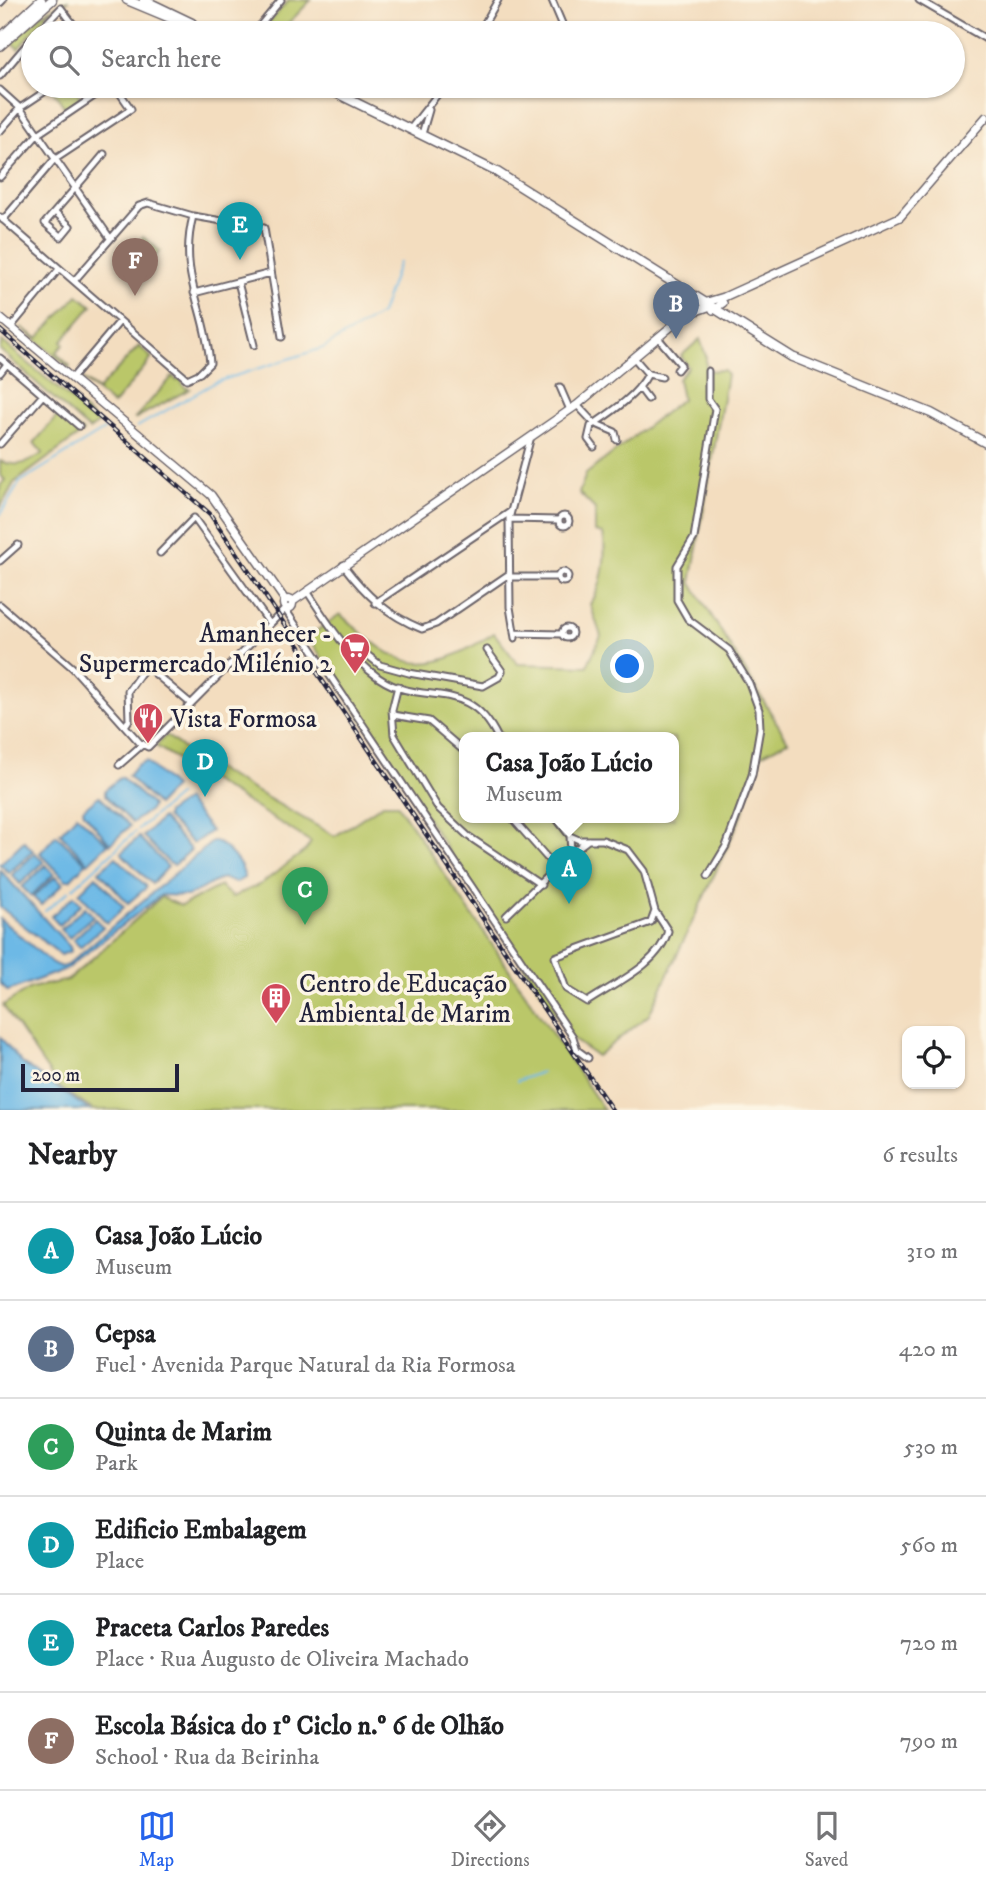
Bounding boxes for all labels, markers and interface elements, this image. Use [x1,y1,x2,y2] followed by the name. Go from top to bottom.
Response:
[21,21,965,98] search box
[45,41,83,79] icon: search
[101,43,221,76] text: Search here
[217,202,263,260] pin: E
[112,238,158,296] pin: F
[653,281,699,339] pin: B
[79,618,332,681] place label: Amanhecer - Supermercado Milénio 2
[338,631,372,675] supermarket icon: Amanhecer - Supermercado Milénio 2
[610,649,644,683] your location
[131,701,165,745] restaurant icon: Vista Formosa
[170,703,317,736] place label: Vista Formosa
[459,732,679,823] popup
[182,739,228,797] pin: D
[485,747,653,780] text: Casa João Lúcio
[485,780,563,809] text: Museum
[546,846,592,904] pin: A
[282,867,328,925] pin: C
[299,968,511,1031] place label: Centro de Educação Ambiental de Marim
[259,981,293,1025] building icon: Centro de Educação Ambiental de Marim
[902,1026,965,1089] map controls
[902,1026,965,1089] button: locate
[21,1061,178,1093] scale bar
[32,1064,80,1087] text: 200 m
[28,1137,117,1174] text: Nearby
[882,1141,958,1170] text: 6 results
[95,1220,262,1253] text: Casa João Lúcio
[44,1237,58,1266] text: A
[906,1237,958,1266] text: 310 m
[95,1253,172,1282] text: Museum
[95,1318,156,1351] text: Cepsa
[44,1335,58,1364] text: B
[899,1335,958,1364] text: 420 m
[95,1351,516,1380] text: Fuel · Avenida Parque Natural da Ria Formosa
[95,1416,272,1449] text: Quinta de Marim
[43,1433,59,1462] text: C
[903,1433,958,1462] text: 530 m
[95,1449,138,1478] text: Park
[95,1514,307,1547] text: Edificio Embalagem
[42,1531,60,1560] text: D
[900,1531,958,1560] text: 560 m
[95,1547,144,1576] text: Place
[95,1612,329,1645] text: Praceta Carlos Paredes
[43,1629,59,1658] text: E
[900,1629,958,1658] text: 720 m
[95,1645,469,1674] text: Place · Rua Augusto de Oliveira Machado
[95,1710,504,1743] text: Escola Básica do 1º Ciclo n.º 6 de Olhão
[44,1727,58,1756] text: F
[900,1727,958,1756] text: 790 m
[95,1743,319,1772] text: School · Rua da Beirinha
[138,1807,176,1872] tab: Map
[451,1807,530,1872] tab: Directions
[805,1807,848,1872] tab: Saved

